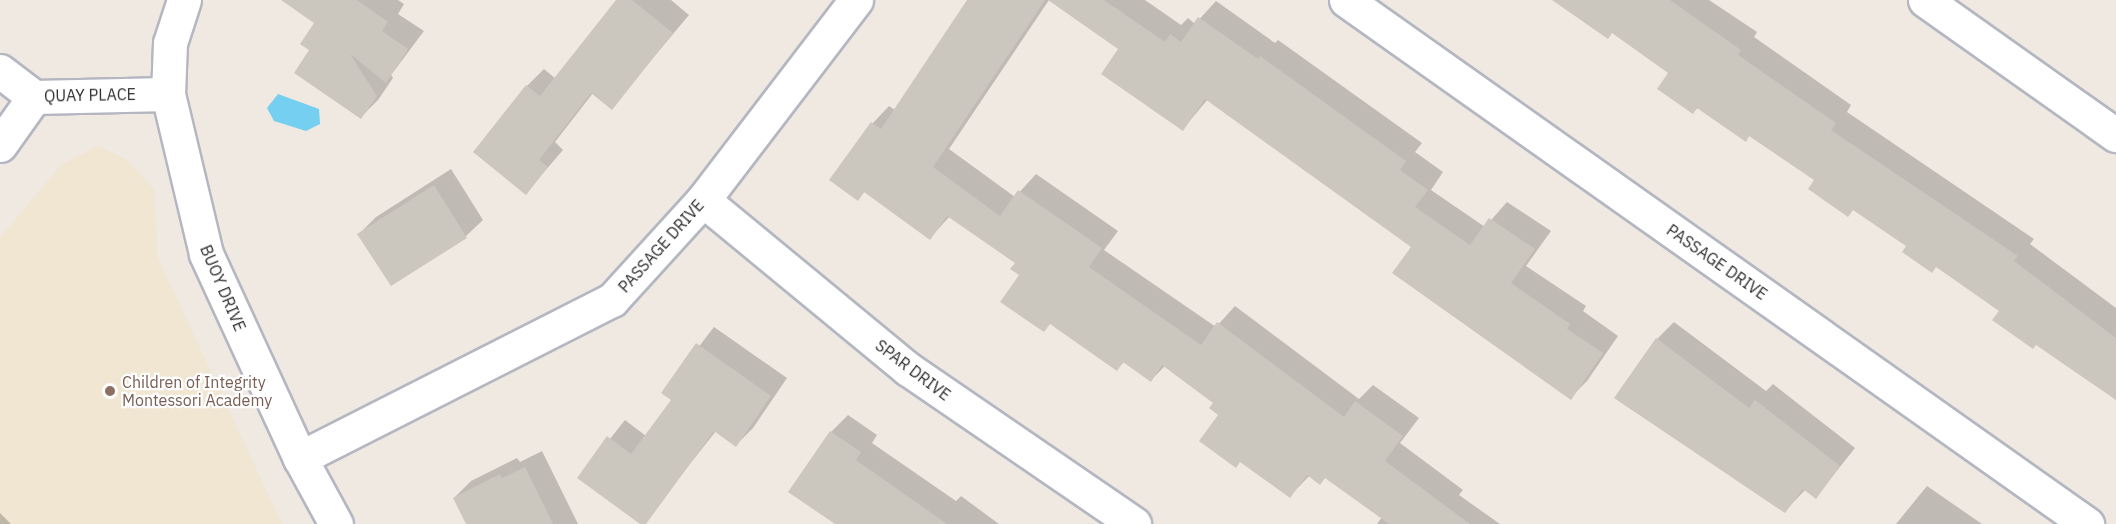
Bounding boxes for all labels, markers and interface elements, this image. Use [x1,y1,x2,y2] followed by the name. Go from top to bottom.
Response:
[44,85,136,105] street label: QUAY PLACE
[614,196,708,296] street label: PASSAGE DRIVE
[1663,220,1771,304] street label: PASSAGE DRIVE
[196,242,250,334] street label: BUOY DRIVE
[872,336,954,404] street label: SPAR DRIVE
[122,372,272,410] place label: Children of Integrity Montessori Academy
[103,384,117,398] marker: Children of Integrity Montessori Academy

